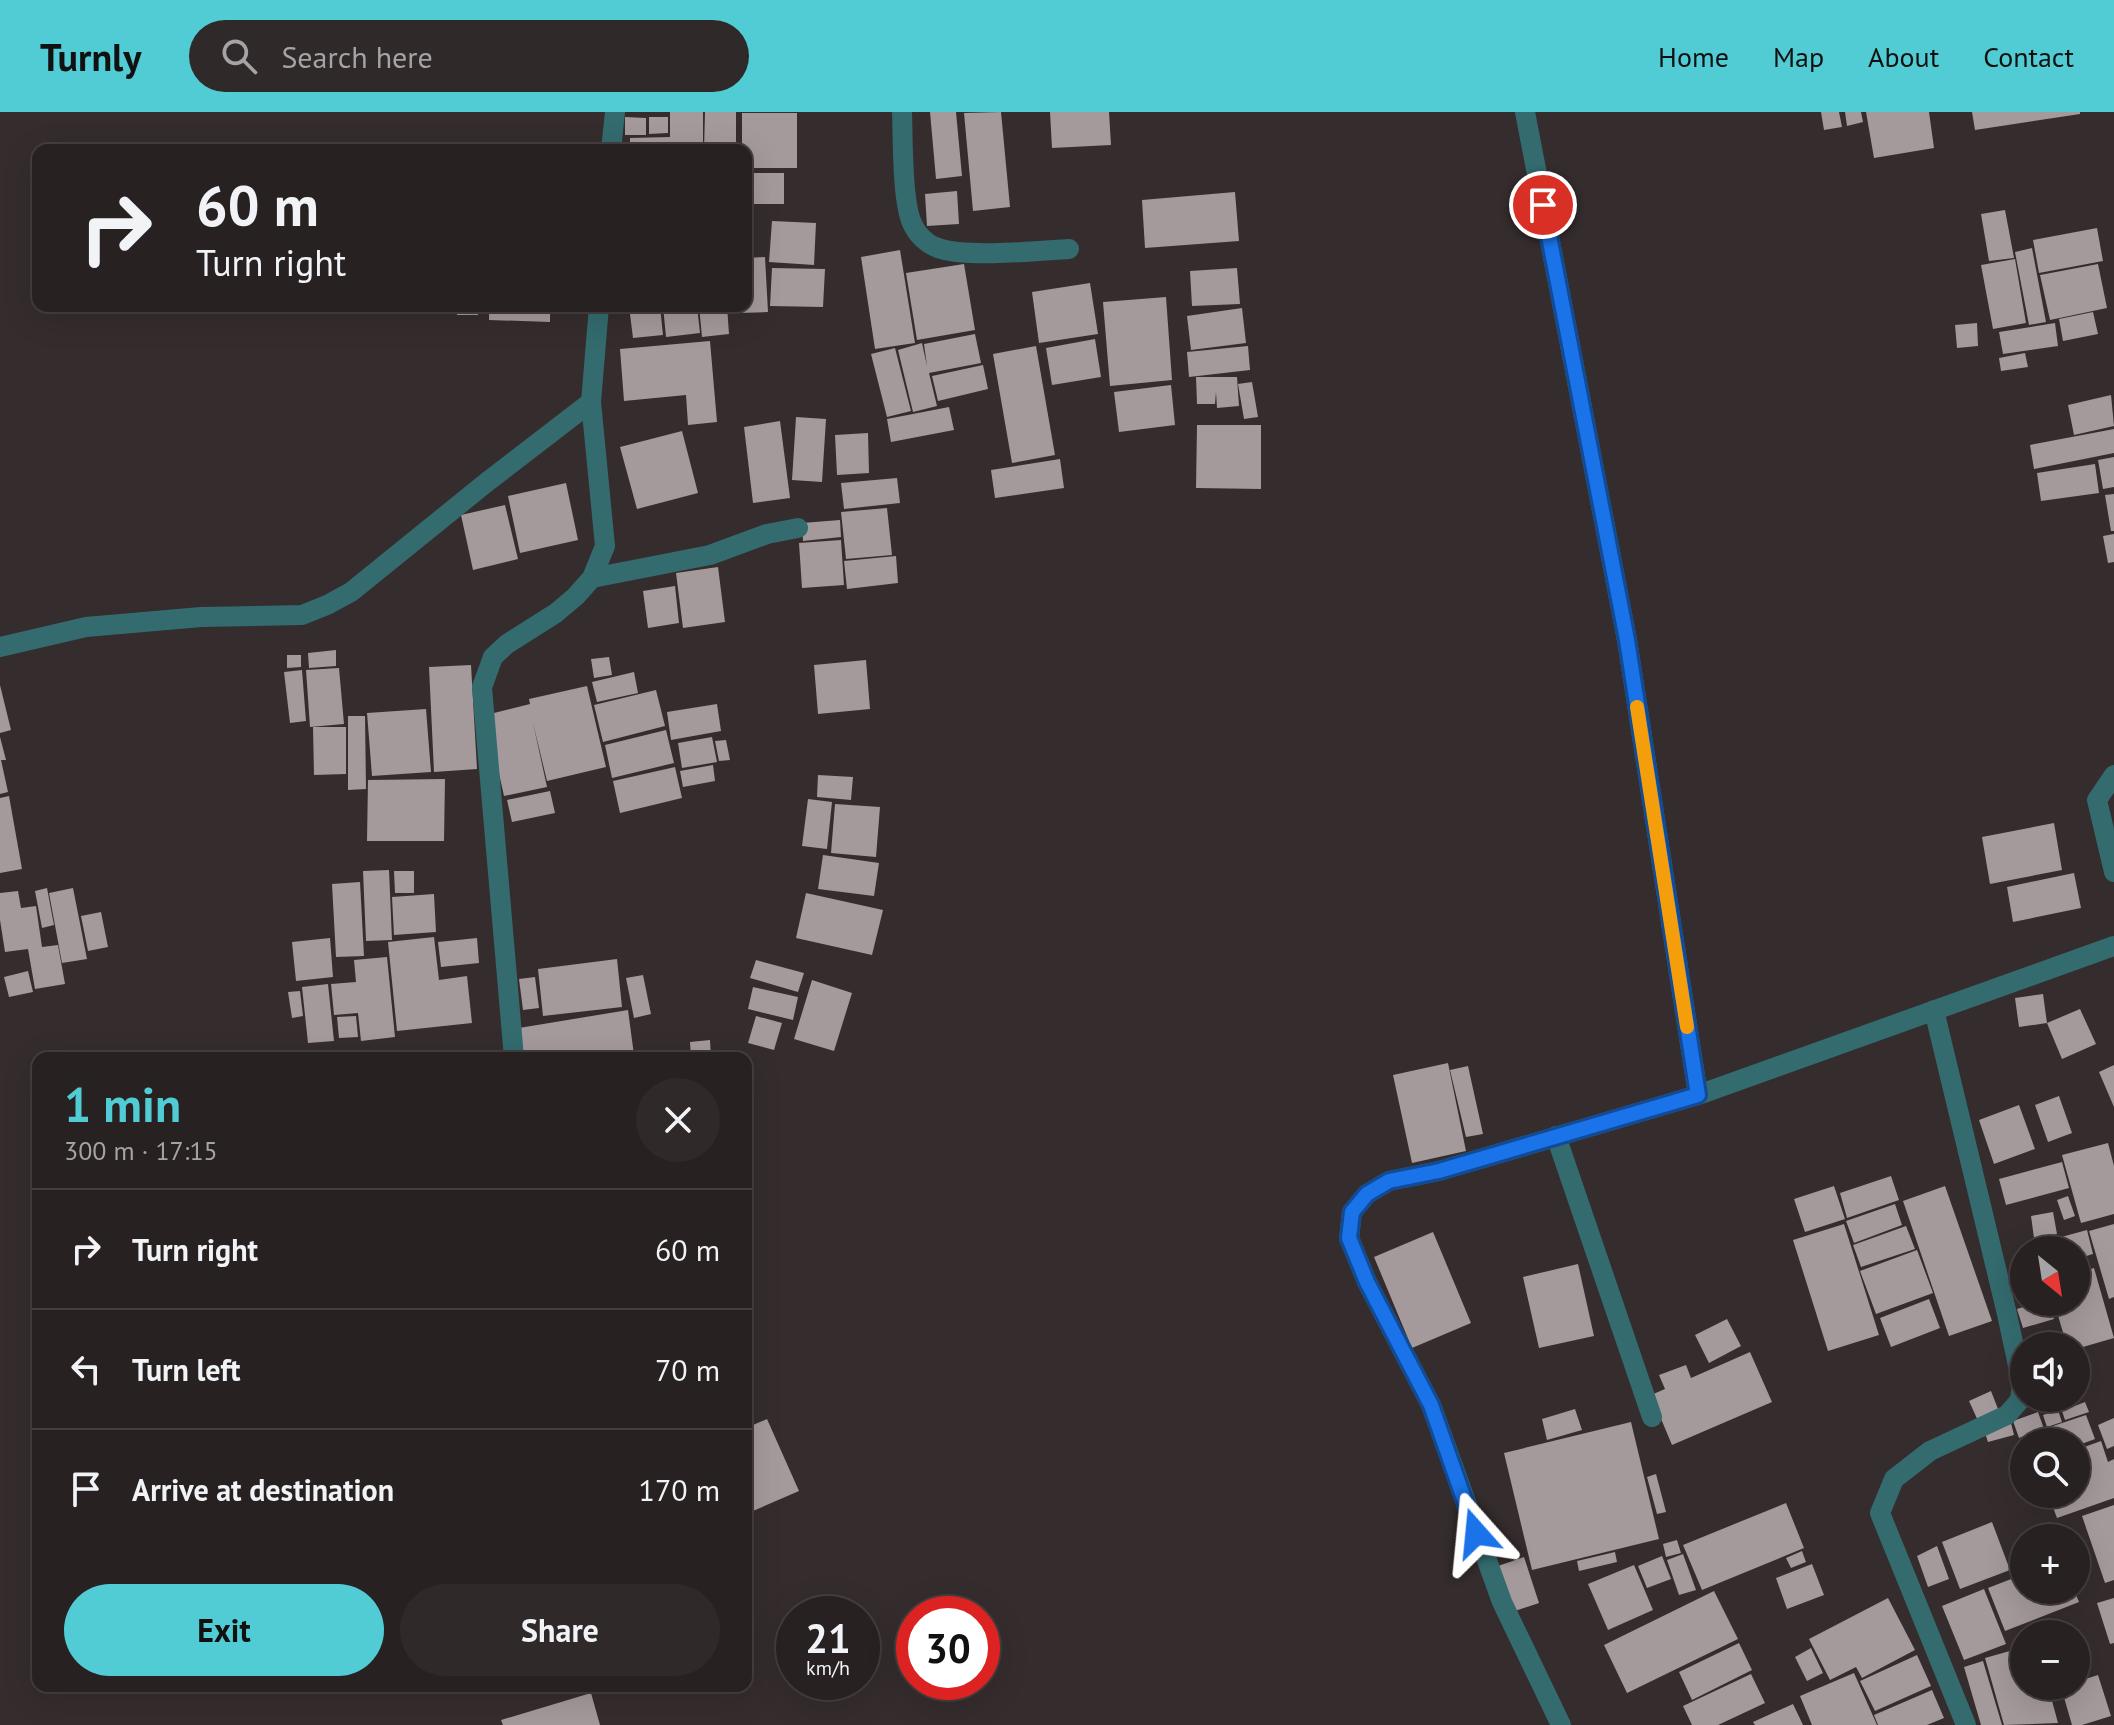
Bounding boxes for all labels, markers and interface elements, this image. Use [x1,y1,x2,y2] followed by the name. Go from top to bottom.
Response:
[189,20,749,92] search box
[40,32,141,81] text: Turnly
[217,34,261,78] icon: search
[281,37,433,76] text: Search here
[1658,38,1729,75] text: Home
[1773,38,1824,75] text: Map
[1868,38,1939,75] text: About
[1983,38,2074,75] text: Contact
[196,169,319,241] text: 60 m
[1509,171,1577,239] pin
[64,176,168,280] icon: right
[1521,183,1565,227] icon: arrive
[196,239,346,286] text: Turn right
[64,1073,181,1135] text: 1 min
[636,1078,720,1162] button: close
[64,1134,218,1167] text: 300 m · 17:15
[64,1227,108,1271] icon: right
[132,1230,258,1269] text: Turn right
[655,1230,720,1269] text: 60 m
[2010,1236,2090,1316] north arrow
[2010,1236,2090,1700] map controls
[2010,1332,2090,1412] button: sound
[64,1347,108,1391] icon: left
[132,1350,240,1389] text: Turn left
[655,1350,720,1389] text: 70 m
[2010,1428,2090,1508] button: search
[64,1467,108,1511] icon: arrive
[132,1470,394,1509] text: Arrive at destination
[639,1470,720,1509] text: 170 m
[1434,1491,1518,1575] position arrow
[2010,1524,2090,1604] button: +
[64,1584,384,1676] button: Exit
[400,1584,720,1676] button: Share
[896,1596,1000,1700] speed limit sign: 30
[805,1612,851,1664] text: 21
[2010,1620,2090,1700] button: −
[806,1655,850,1681] text: km/h

